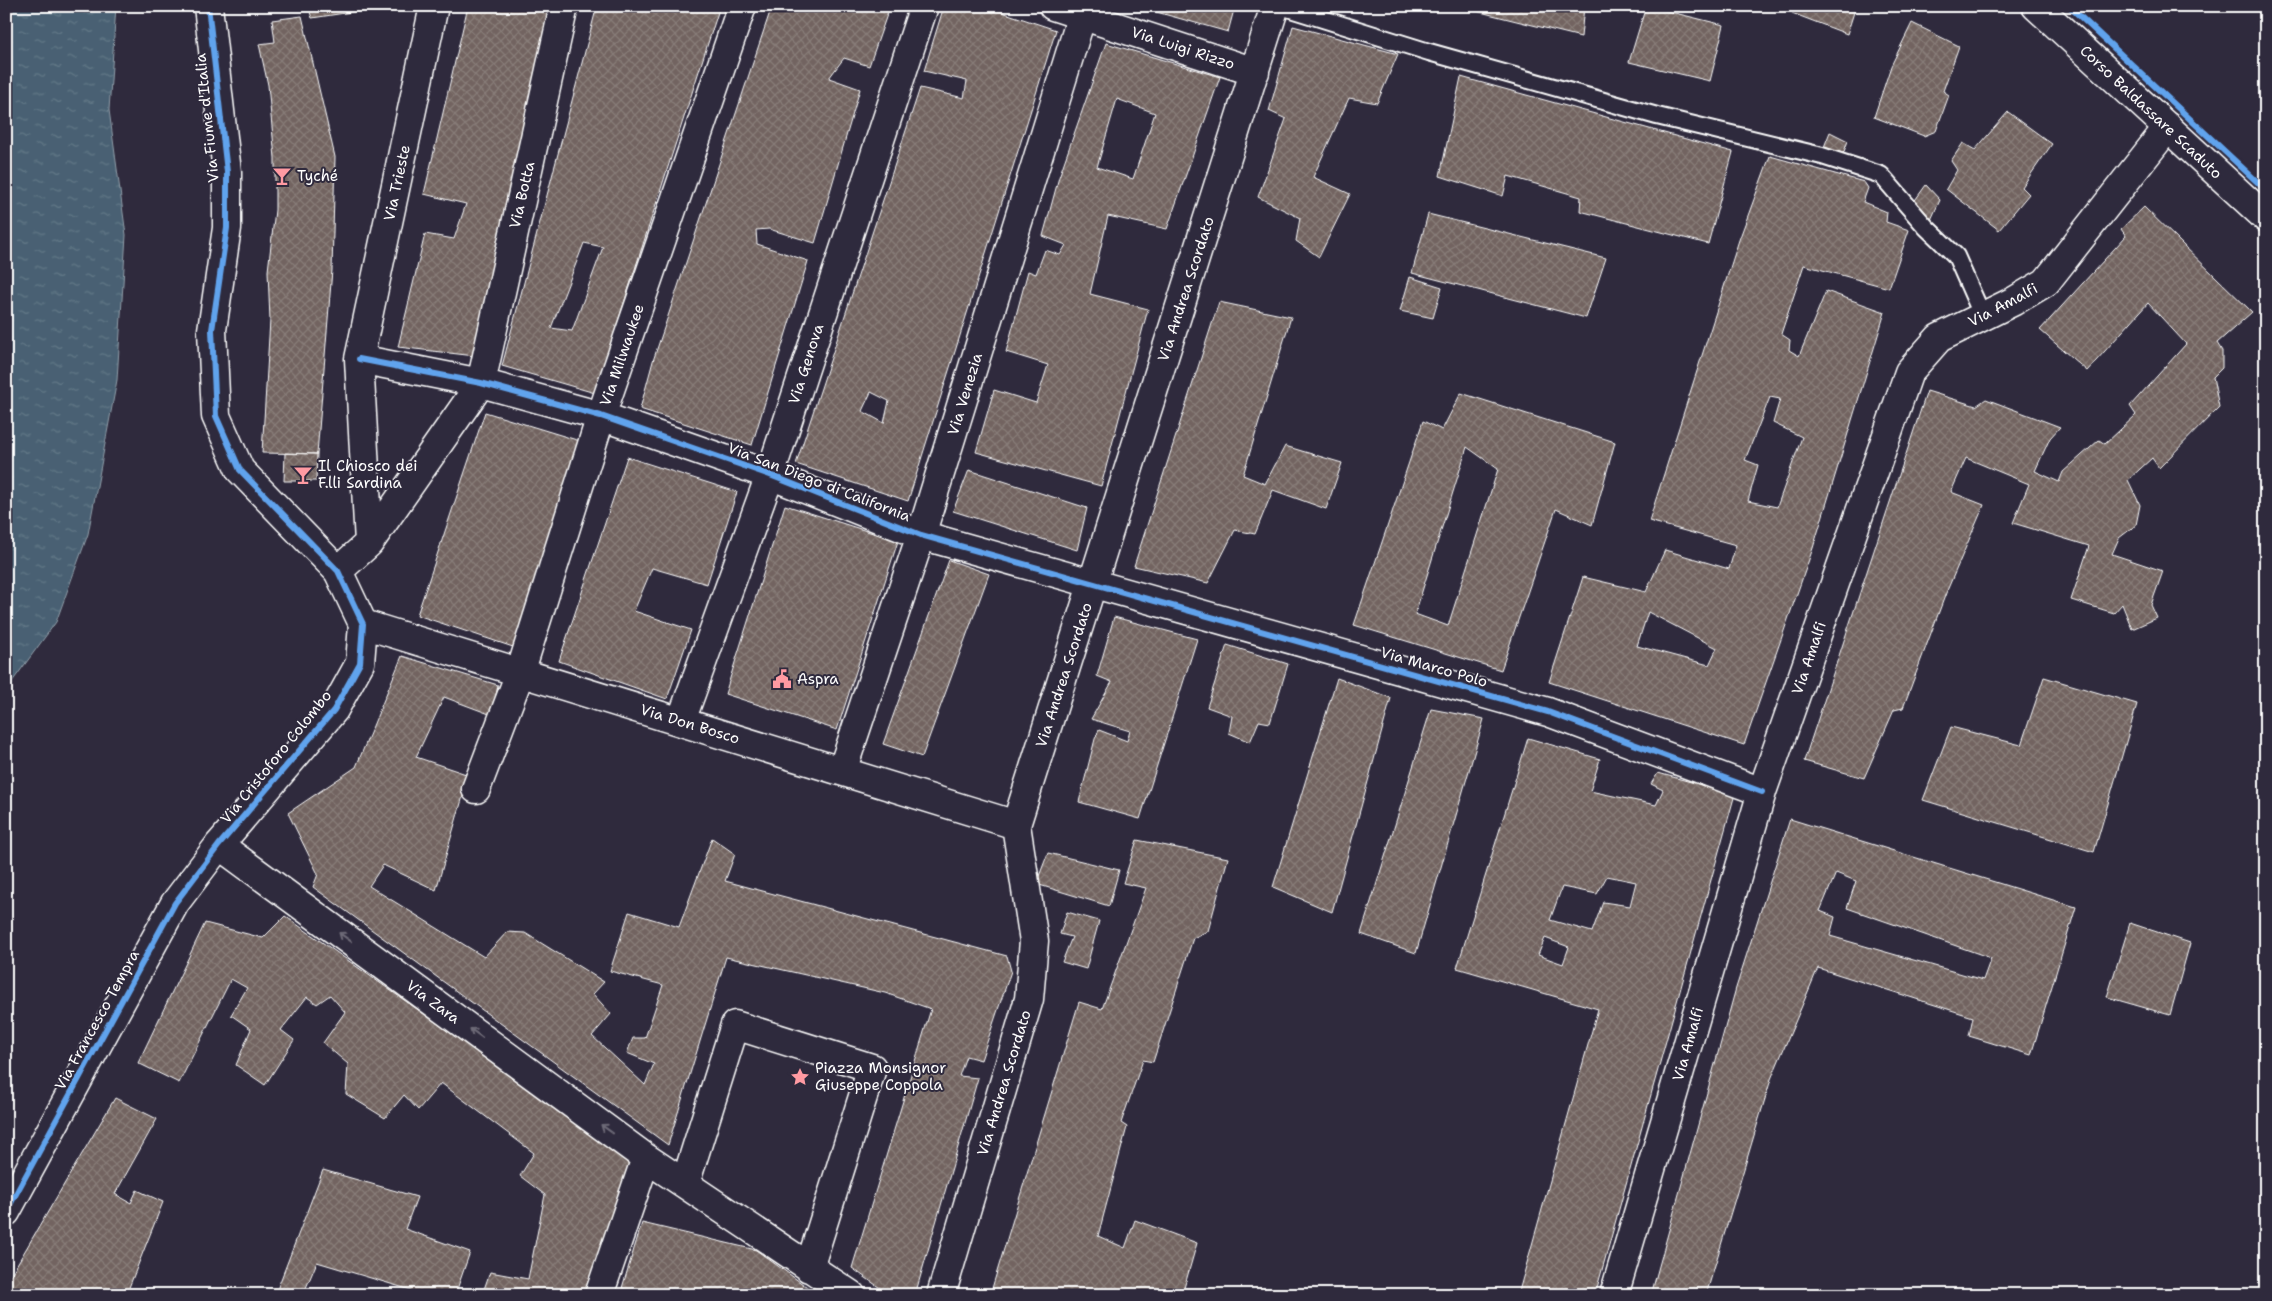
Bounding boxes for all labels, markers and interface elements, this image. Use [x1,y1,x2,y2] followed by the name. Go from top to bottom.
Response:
[1129,22,1237,74] street label: Via Luigi Rizzo
[2076,41,2226,183] street label: Corso Baldassare Scaduto
[190,52,224,184] street label: Via Fiume d'Italia
[379,143,415,223] street label: Via Trieste
[505,159,540,230] street label: Via Botta
[271,165,293,187] bar icon: Tyché
[297,166,338,186] place label: Tyché
[1153,214,1219,364] street label: Via Andrea Scordato
[1965,278,2041,332] street label: Via Amalfi
[595,301,649,409] street label: Via Milwaukee
[784,321,829,407] street label: Via Genova
[943,350,987,438] street label: Via Venezia
[725,438,914,526] street label: Via San Diego di California
[318,456,417,493] place label: Il Chiosco dei F.lli Sardina
[292,464,314,486] bar icon: Il Chiosco dei F.lli Sardina
[1031,600,1097,750] street label: Via Andrea Scordato
[1787,619,1831,697] street label: Via Amalfi
[1378,642,1490,692] street label: Via Marco Polo
[771,668,793,690] public building icon: Aspra
[797,669,839,689] place label: Aspra
[216,686,336,828] street label: Via Cristoforo Colombo
[638,699,742,749] street label: Via Don Bosco
[338,932,352,942] one-way arrow
[50,946,144,1094] street label: Via Francesco Tempra
[402,976,464,1029] street label: Via Zara
[1668,1005,1708,1083] street label: Via Amalfi
[972,1008,1036,1158] street label: Via Andrea Scordato
[470,1028,483,1039] one-way arrow
[815,1058,946,1095] place label: Piazza Monsignor Giuseppe Coppola
[789,1066,811,1088] place icon: Piazza Monsignor Giuseppe Coppola
[601,1124,614,1135] one-way arrow

